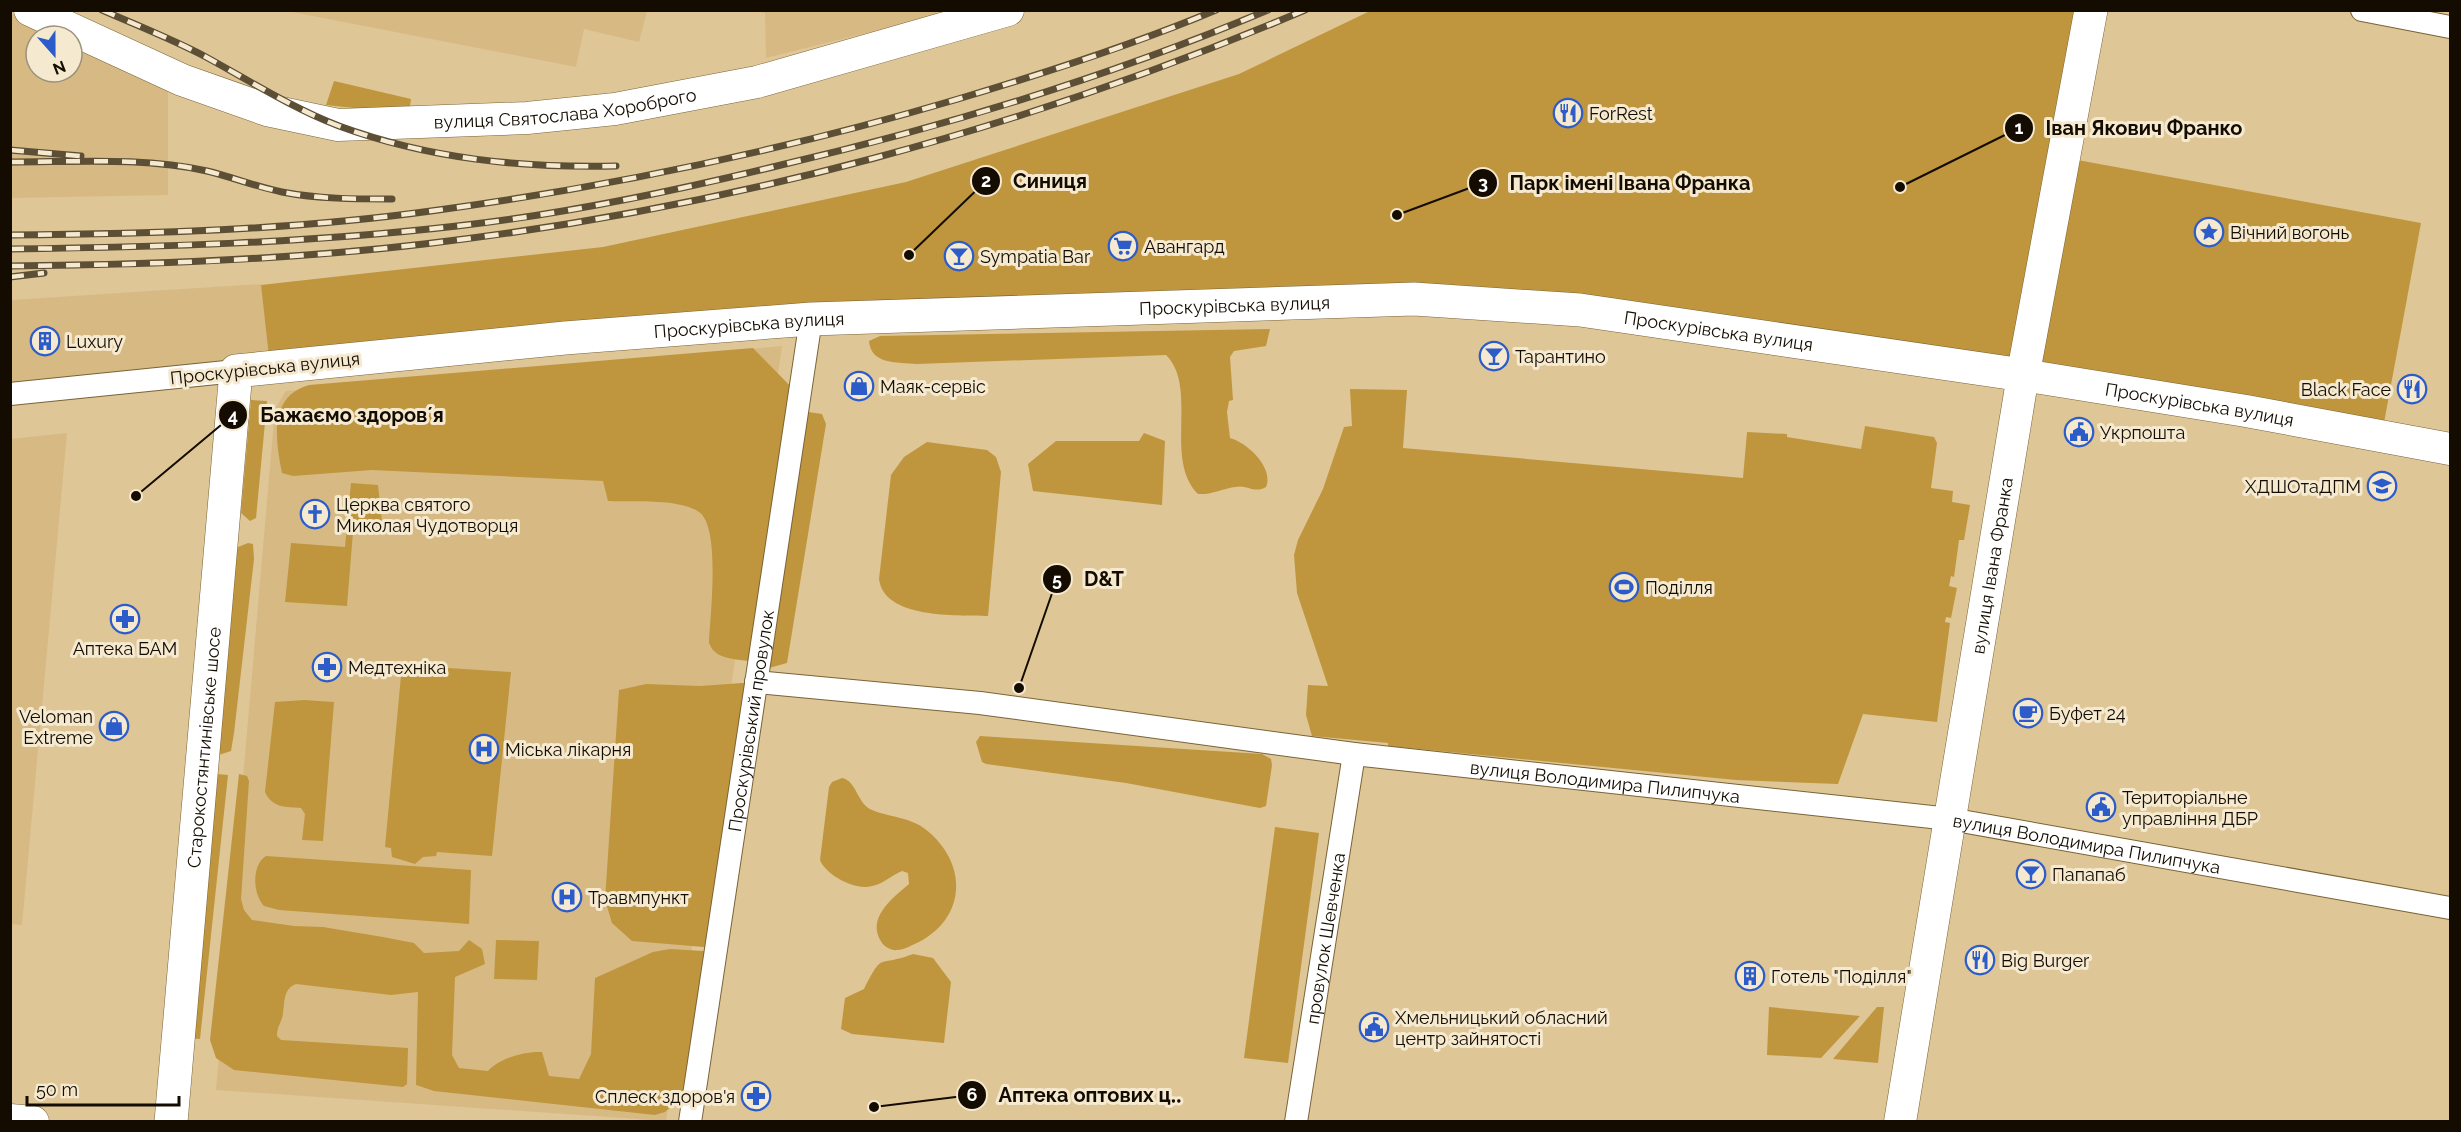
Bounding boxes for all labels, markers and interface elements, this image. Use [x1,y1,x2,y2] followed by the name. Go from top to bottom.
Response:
[24,24,84,84] north arrow
[50,56,68,79] text: N
[433,83,698,132] street label: вулиця Святослава Хороброго
[1552,97,1584,129] restaurant icon: ForRest
[1589,103,1653,124] place label: ForRest
[2004,109,2255,147] callout: Іван Якович Франко
[2046,116,2242,140] text: Іван Якович Франко
[2015,117,2024,138] text: 1
[971,162,1099,200] callout: Синиця
[1468,164,1763,202] callout: Парк імені Івана Франка
[1013,169,1087,193] text: Синиця
[981,170,991,191] text: 2
[1510,171,1750,195] text: Парк імені Івана Франка
[1478,172,1488,193] text: 3
[2193,216,2225,248] place icon: Вічний вогонь
[2230,222,2350,243] place label: Вічний вогонь
[1107,230,1139,262] supermarket icon: Авангард
[1144,236,1225,257] place label: Авангард
[943,240,975,272] bar icon: Sympatia Bar
[980,246,1091,267] place label: Sympatia Bar
[1139,291,1330,319] street label: Проскурівська вулиця
[1623,306,1815,355] street label: Проскурівська вулиця
[653,307,845,342] street label: Проскурівська вулиця
[29,325,61,357] building icon: Luxury
[66,331,123,352] place label: Luxury
[1478,340,1510,372] bar icon: Тарантино
[1515,346,1606,367] place label: Тарантино
[169,348,361,388] street label: Проскурівська вулиця
[843,370,875,402] shop icon: Маяк-сервіс
[2396,373,2428,405] restaurant icon: Black Face
[880,376,986,397] place label: Маяк-сервіс
[2104,378,2296,430] street label: Проскурівська вулиця
[2301,379,2391,400] place label: Black Face
[218,396,456,434] callout: Бажаємо здоровʼя
[260,403,444,427] text: Бажаємо здоровʼя
[228,405,238,426] text: 4
[2063,416,2095,448] public building icon: Укрпошта
[2100,422,2185,443] place label: Укрпошта
[2366,470,2398,502] school or university icon: ХДШОтаДПМ
[1967,476,2017,655] street label: вулиця Івана Франка
[2245,476,2361,497] place label: ХДШОтаДПМ
[336,494,518,536] place label: Церква святого Миколая Чудотворця
[299,498,331,530] church icon: Церква святого Миколая Чудотворця
[1042,560,1136,598] callout: D&T
[1084,567,1124,591] text: D&T
[1052,569,1062,590] text: 5
[1608,571,1640,603] sports icon: Поділля
[1645,577,1713,598] place label: Поділля
[109,603,141,635] pharmacy icon: Аптека БАМ
[723,608,778,833] street label: Проскурівський провулок
[183,626,224,869] street label: Старокостянтинівське шосе
[73,638,177,659] place label: Аптека БАМ
[311,651,343,683] pharmacy icon: Медтехніка
[348,657,446,678] place label: Медтехніка
[2012,697,2044,729] cafe icon: Буфет 24
[2049,703,2126,724] place label: Буфет 24
[19,706,93,748] place label: Veloman Extreme
[98,710,130,742] shop icon: Veloman Extreme
[468,733,500,765] hospital icon: Міська лікарня
[505,739,631,760] place label: Міська лікарня
[1469,756,1741,807] street label: вулиця Володимира Пилипчука
[2122,787,2258,829] place label: Територіальне управління ДБР
[2085,791,2117,823] public building icon: Територіальне управління ДБР
[1951,809,2222,877] street label: вулиця Володимира Пилипчука
[1301,851,1349,1025] street label: провулок Шевченка
[2015,858,2047,890] bar icon: Папапаб
[2052,864,2126,885] place label: Папапаб
[551,881,583,913] hospital icon: Травмпункт
[588,887,689,908] place label: Травмпункт
[1964,944,1996,976] restaurant icon: Big Burger
[2001,950,2090,971] place label: Big Burger
[1734,960,1766,992] building icon: Готель "Поділля"
[1771,966,1912,987] place label: Готель "Поділля"
[1395,1007,1608,1049] place label: Хмельницький обласний центр зайнятості
[1358,1011,1390,1043] public building icon: Хмельницький обласний центр зайнятості
[27,1069,178,1107] scale bar
[957,1076,1194,1114] callout: Аптека оптових ц‥
[36,1079,78,1100] text: 50 m
[740,1080,772,1112] pharmacy icon: Сплеск здоров'я
[999,1083,1181,1107] text: Аптека оптових ц‥
[967,1084,978,1105] text: 6
[595,1086,735,1107] place label: Сплеск здоров'я

